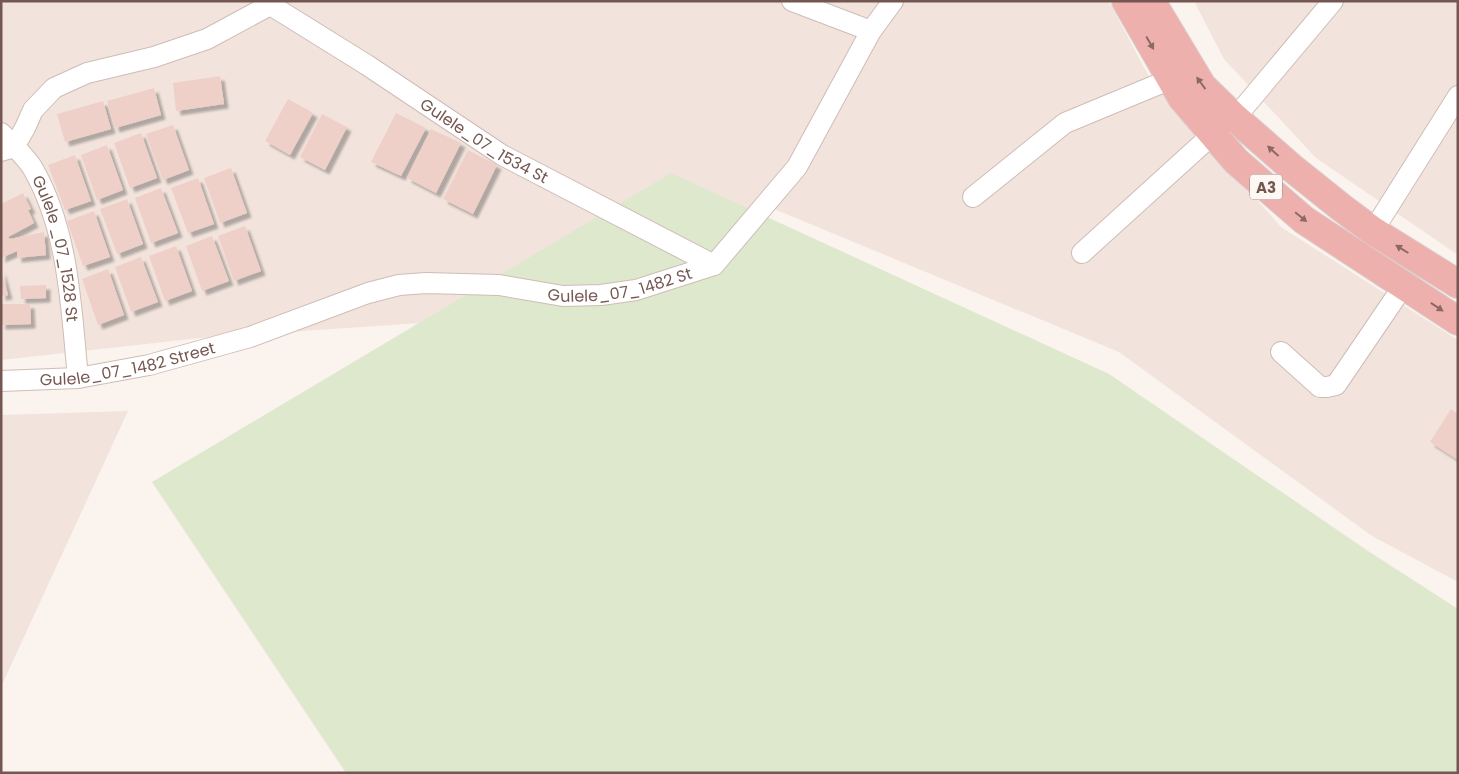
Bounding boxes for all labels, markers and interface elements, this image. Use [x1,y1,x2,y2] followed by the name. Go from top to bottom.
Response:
[1146,37,1155,50] one-way arrow
[1196,76,1206,90] one-way arrow
[416,92,553,189] street label: Gulele_07_1534 St
[1267,145,1279,157] one-way arrow
[27,171,84,323] street label: Gulele _07_1528 St
[1250,174,1282,200] road number: A3
[1295,212,1308,223] one-way arrow
[1395,244,1408,254] one-way arrow
[546,261,695,308] street label: Gulele_07_1482 St
[1430,303,1443,312] one-way arrow
[39,336,218,391] street label: Gulele_07_1482 Street

